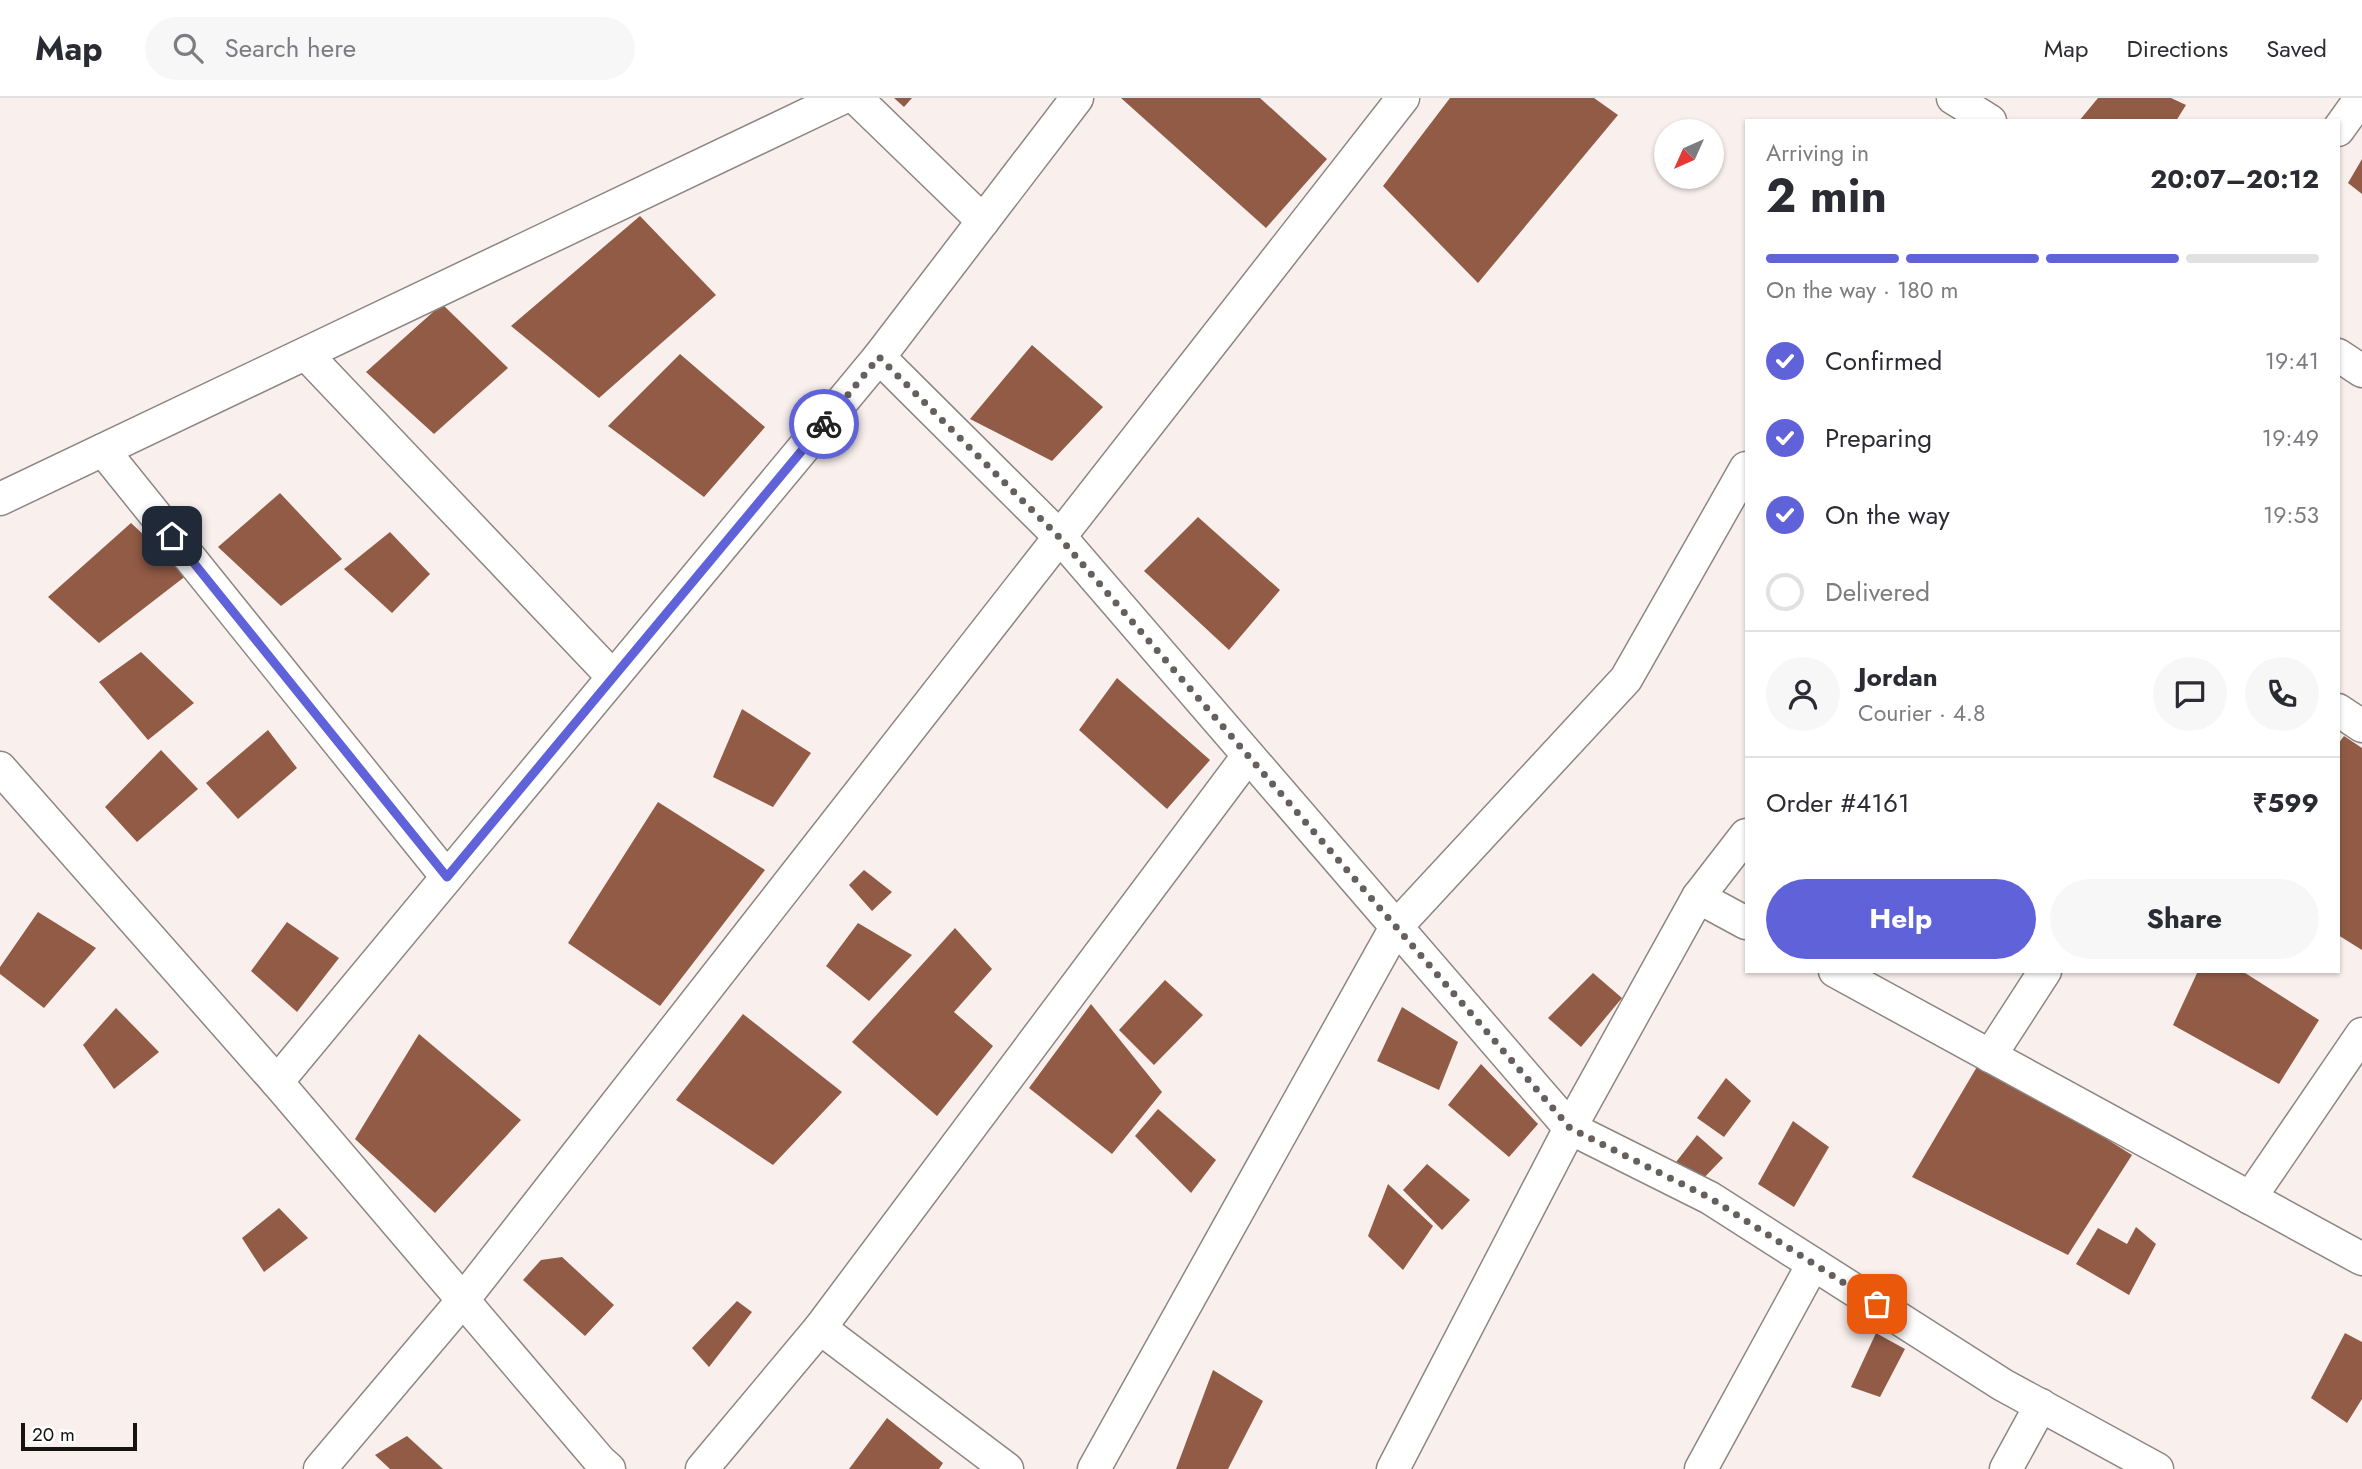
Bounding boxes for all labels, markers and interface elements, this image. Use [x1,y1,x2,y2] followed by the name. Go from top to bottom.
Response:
[145,17,635,80] search box
[35,25,103,72] text: Map
[169,29,207,67] icon: search
[225,29,356,67] text: Search here
[2044,31,2089,66] text: Map
[2127,31,2228,66] text: Directions
[2266,31,2327,66] text: Saved
[1654,119,1724,189] north arrow
[1654,119,1724,189] map controls
[1766,136,1869,170] text: Arriving in
[2150,160,2319,198] text: 20:07–20:12
[1766,163,1887,229] text: 2 min
[1766,273,1958,307] text: On the way · 180 m
[1766,342,1804,380] icon: check
[1825,342,1942,380] text: Confirmed
[2265,344,2319,378] text: 19:41
[789,389,859,459] courier
[805,405,843,443] icon: bike
[1766,419,1804,457] icon: check
[1825,419,1932,457] text: Preparing
[2262,421,2319,455] text: 19:49
[1766,496,1804,534] icon: check
[1825,496,1950,534] text: On the way
[2263,498,2319,532] text: 19:53
[142,506,202,566] pin
[153,517,191,555] icon: home
[1825,573,1930,611] text: Delivered
[1766,657,1840,731] button: person
[2153,657,2227,731] button: chat
[2245,657,2319,731] button: phone
[1858,658,1938,696] text: Jordan
[1858,696,1986,730] text: Courier · 4.8
[1766,784,1910,822] text: Order #4161
[2253,784,2319,822] text: ₹599
[1766,879,2036,959] button: Help
[2050,879,2319,959] button: Share
[1847,1274,1907,1334] pin
[1858,1285,1896,1323] icon: bag
[21,1420,136,1452] scale bar
[32,1421,75,1448] text: 20 m

